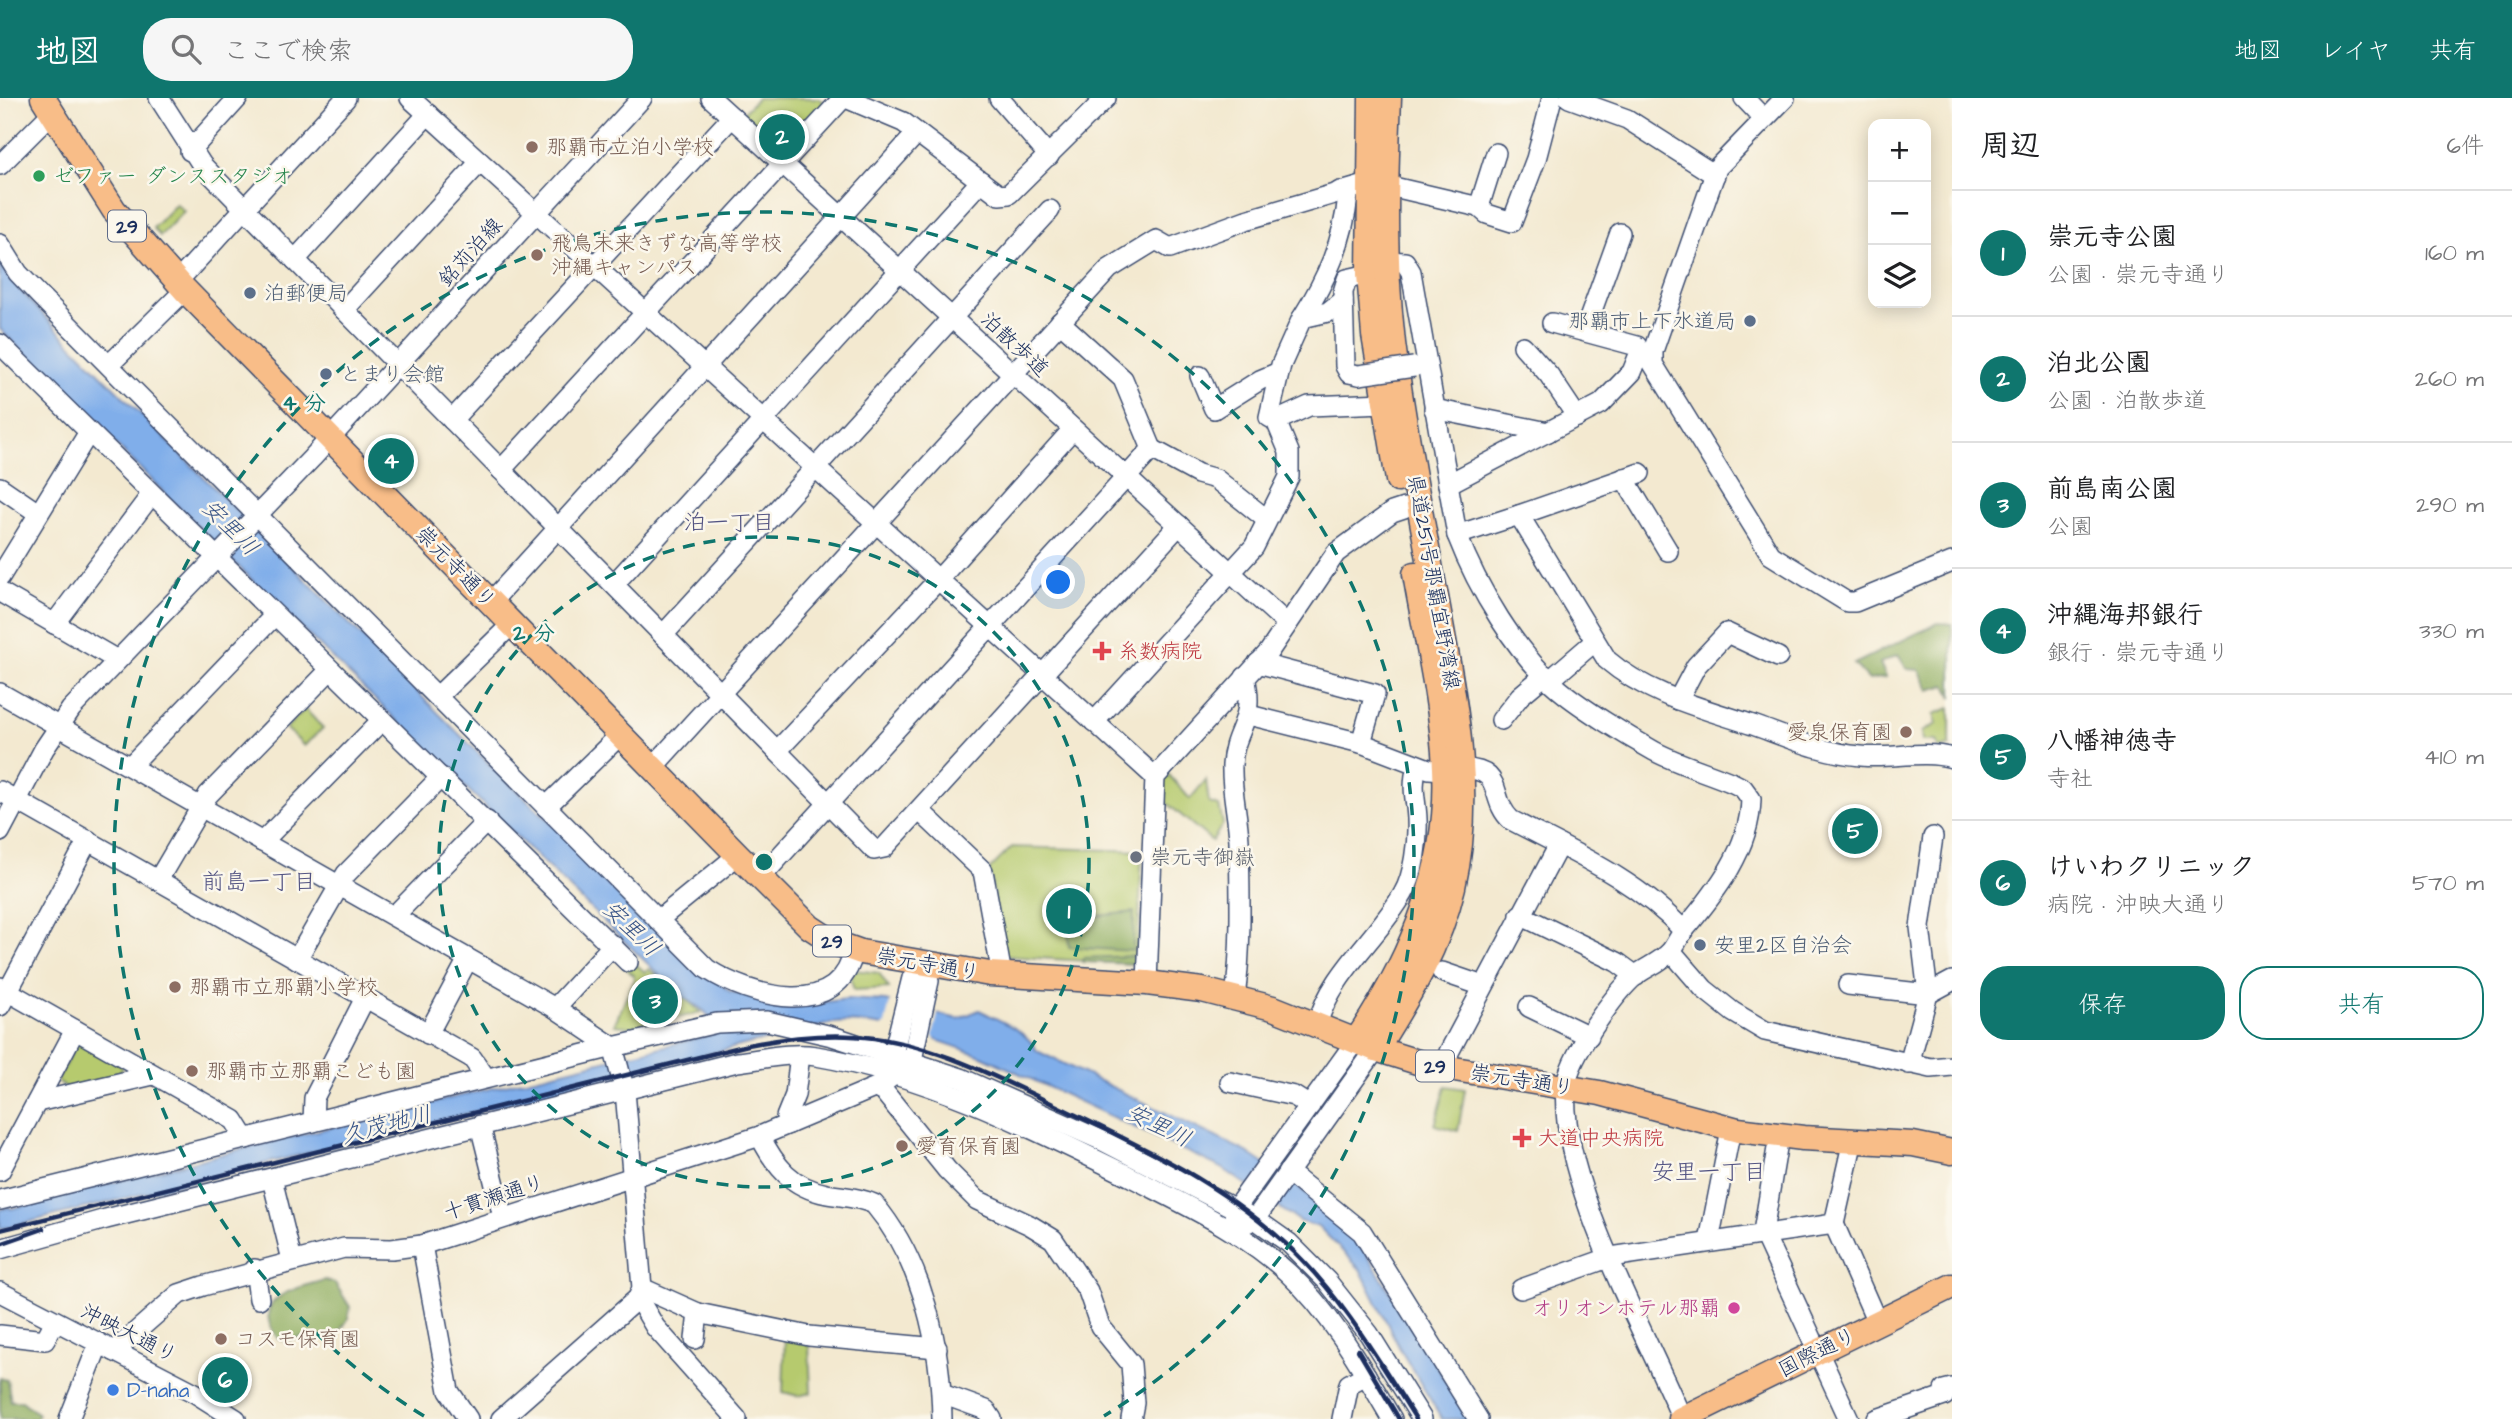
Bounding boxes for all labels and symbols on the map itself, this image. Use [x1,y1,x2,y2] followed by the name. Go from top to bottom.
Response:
[759,111,805,163] pin: 2
[546,133,714,162] place label: 那覇市立泊小学校
[524,139,540,155] marker: 那覇市立泊小学校
[53,162,293,191] place label: ゼファー ダンススタジオ
[31,168,47,184] marker: ゼファー ダンススタジオ
[108,210,146,242] road number: 29
[431,211,509,293] street label: 銘苅泊線
[551,229,782,282] place label: 飛鳥未来きずな高等学校 沖縄キャンパス
[529,247,545,263] marker: 飛鳥未来きずな高等学校 沖縄キャンパス
[264,279,348,308] place label: 泊郵便局
[242,285,258,301] marker: 泊郵便局
[974,305,1055,384] street label: 泊散歩道
[1568,307,1736,336] place label: 那覇市上下水道局
[1742,313,1758,329] marker: 那覇市上下水道局
[340,360,445,389] place label: とまり会館
[318,366,334,382] marker: とまり会館
[282,389,326,418] text: 4 分
[368,435,414,487] pin: 4
[1400,472,1467,692] street label: 県道251号那覇宜野湾線
[195,492,266,563] water label: 安里川
[683,507,775,539] district label: 泊一丁目
[409,520,503,615] street label: 崇元寺通り
[1041,565,1075,599] your location
[512,619,555,648] text: 2 分
[1118,637,1202,666] place label: 糸数病院
[1092,641,1112,661] marker: 糸数病院
[1787,718,1892,747] place label: 愛泉保育園
[1898,724,1914,740] marker: 愛泉保育園
[1832,805,1878,857] pin: 5
[1150,843,1255,872] place label: 崇元寺御嶽
[1128,849,1144,865] marker: 崇元寺御嶽
[752,850,776,874] centre of rings
[202,866,317,898] district label: 前島一丁目
[1046,885,1092,937] pin: 1
[595,893,667,964] water label: 安里川
[813,926,851,956] road number: 29
[1714,931,1852,960] place label: 安里2区自治会
[1692,937,1708,953] marker: 安里2区自治会
[874,941,982,988] street label: 崇元寺通り
[189,973,378,1002] place label: 那覇市立那覇小学校
[632,975,678,1027] pin: 3
[167,979,183,995] marker: 那覇市立那覇小学校
[1416,1050,1454,1082] road number: 29
[206,1057,416,1086] place label: 那覇市立那覇こども園
[1468,1058,1576,1103] street label: 崇元寺通り
[184,1063,200,1079] marker: 那覇市立那覇こども園
[1121,1096,1197,1155] water label: 安里川
[338,1098,435,1152] water label: 久茂地川
[1538,1124,1664,1153] place label: 大道中央病院
[1512,1128,1532,1148] marker: 大道中央病院
[916,1132,1021,1161] place label: 愛育保育園
[894,1138,910,1154] marker: 愛育保育園
[1652,1156,1767,1188] district label: 安里一丁目
[440,1167,549,1227] street label: 十貫瀬通り
[1532,1294,1720,1323] place label: オリオンホテル那覇
[75,1297,182,1370] street label: 沖映大通り
[1726,1300,1742,1316] marker: オリオンホテル那覇
[1773,1320,1861,1384] street label: 国際通り
[235,1325,360,1354] place label: コスモ保育園
[213,1331,229,1347] marker: コスモ保育園
[202,1354,248,1406] pin: 6
[127,1376,190,1405] place label: D-naha
[105,1382,121,1398] marker: D-naha

